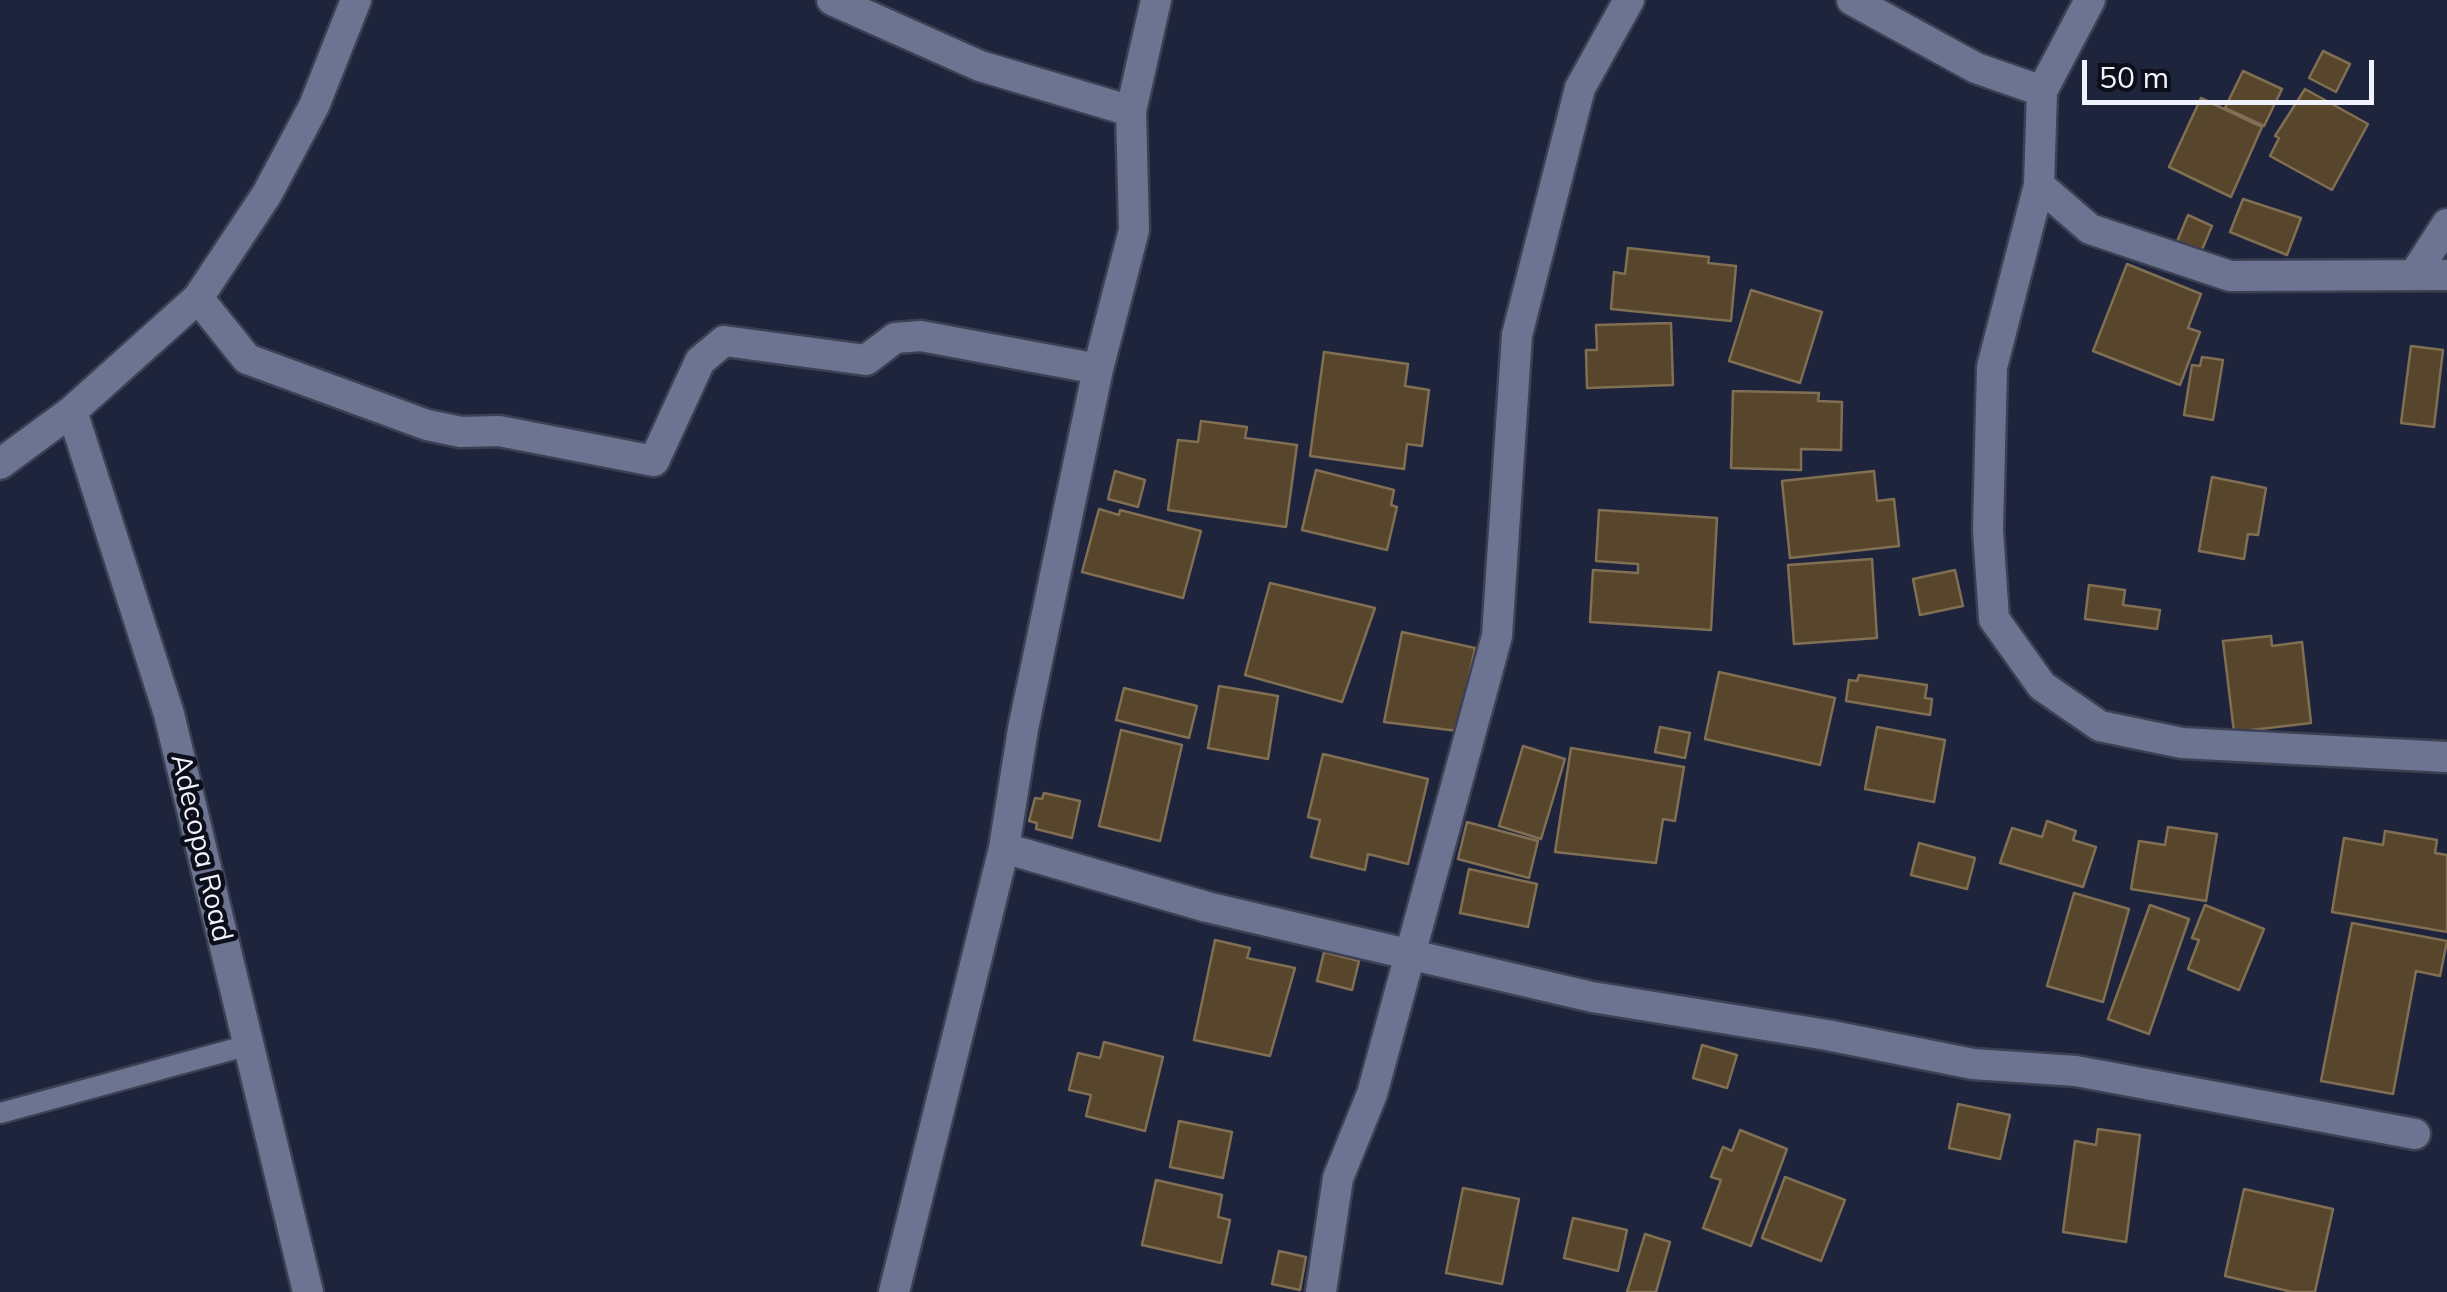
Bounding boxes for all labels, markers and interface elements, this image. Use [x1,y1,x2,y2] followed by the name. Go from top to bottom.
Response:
[2087,40,2380,102] scale bar
[2099,58,2169,96] text: 50 m
[163,751,239,945] street label: Adecopa Road

